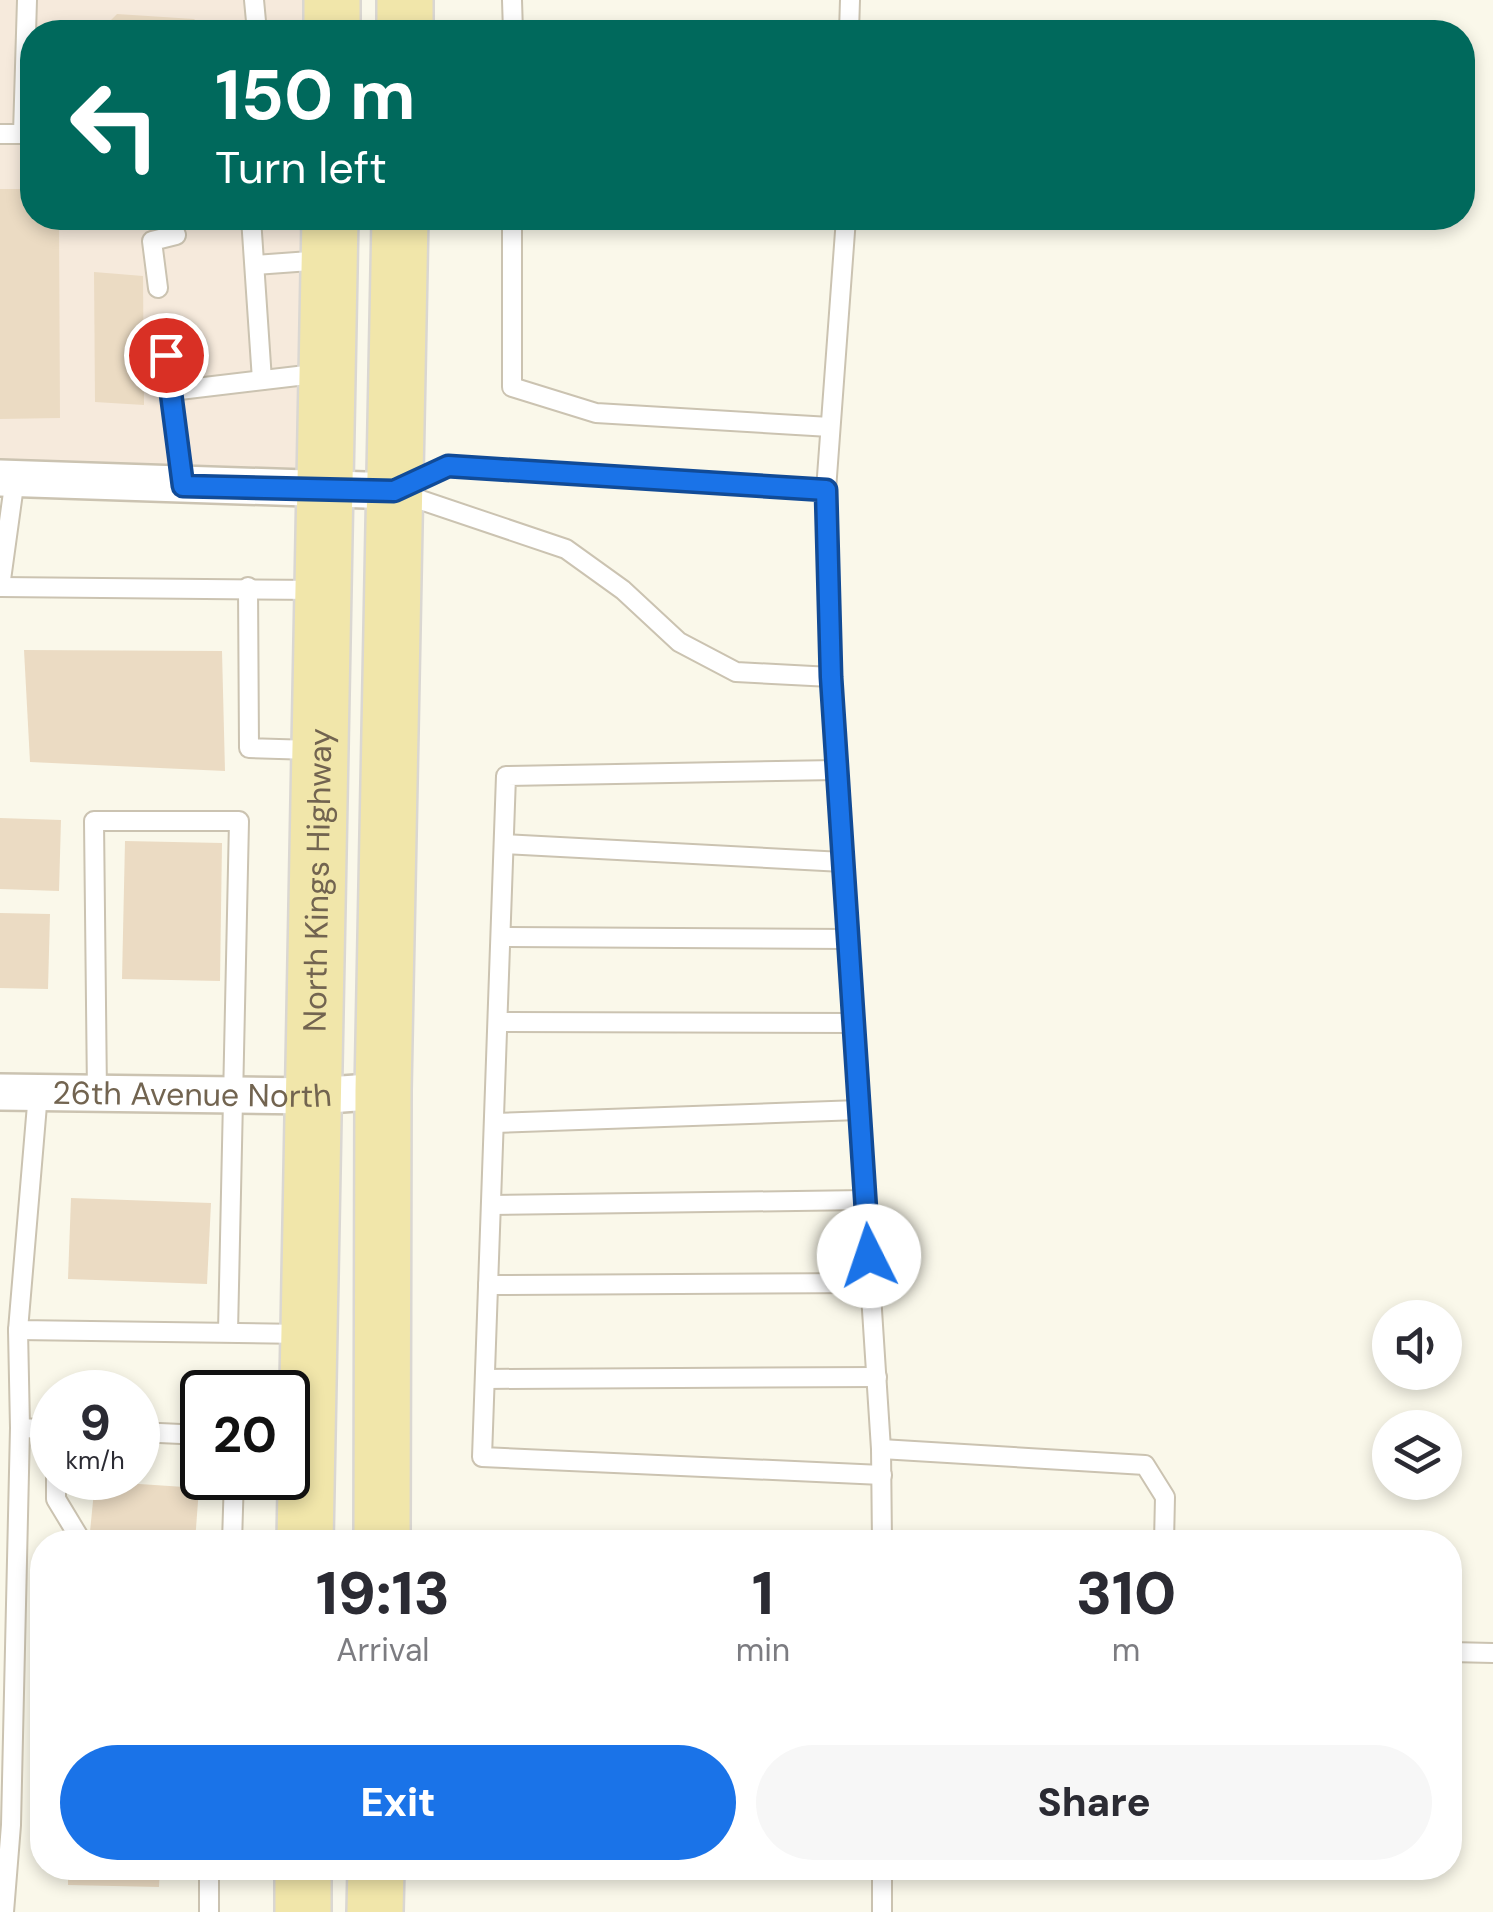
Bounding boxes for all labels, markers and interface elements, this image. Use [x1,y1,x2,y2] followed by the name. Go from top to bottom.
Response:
[215,50,416,141] text: 150 m
[50,60,180,190] icon: left
[215,138,387,197] text: Turn left
[124,313,209,398] pin
[139,328,194,383] icon: arrive
[294,728,341,1032] street label: North Kings Highway
[52,1072,333,1117] street label: 26th Avenue North
[817,1204,921,1308] position arrow
[1372,1300,1462,1500] map controls
[1372,1300,1462,1390] button: sound
[180,1370,310,1500] speed limit sign: 20
[79,1390,111,1456] text: 9
[1372,1410,1462,1500] button: layers
[65,1444,125,1477] text: km/h
[316,1554,450,1633] text: 19:13
[752,1554,774,1633] text: 1
[1076,1554,1176,1633] text: 310
[336,1629,429,1671] text: Arrival
[736,1629,790,1671] text: min
[1112,1629,1140,1671] text: m
[60,1745,736,1860] button: Exit
[756,1745,1432,1860] button: Share

